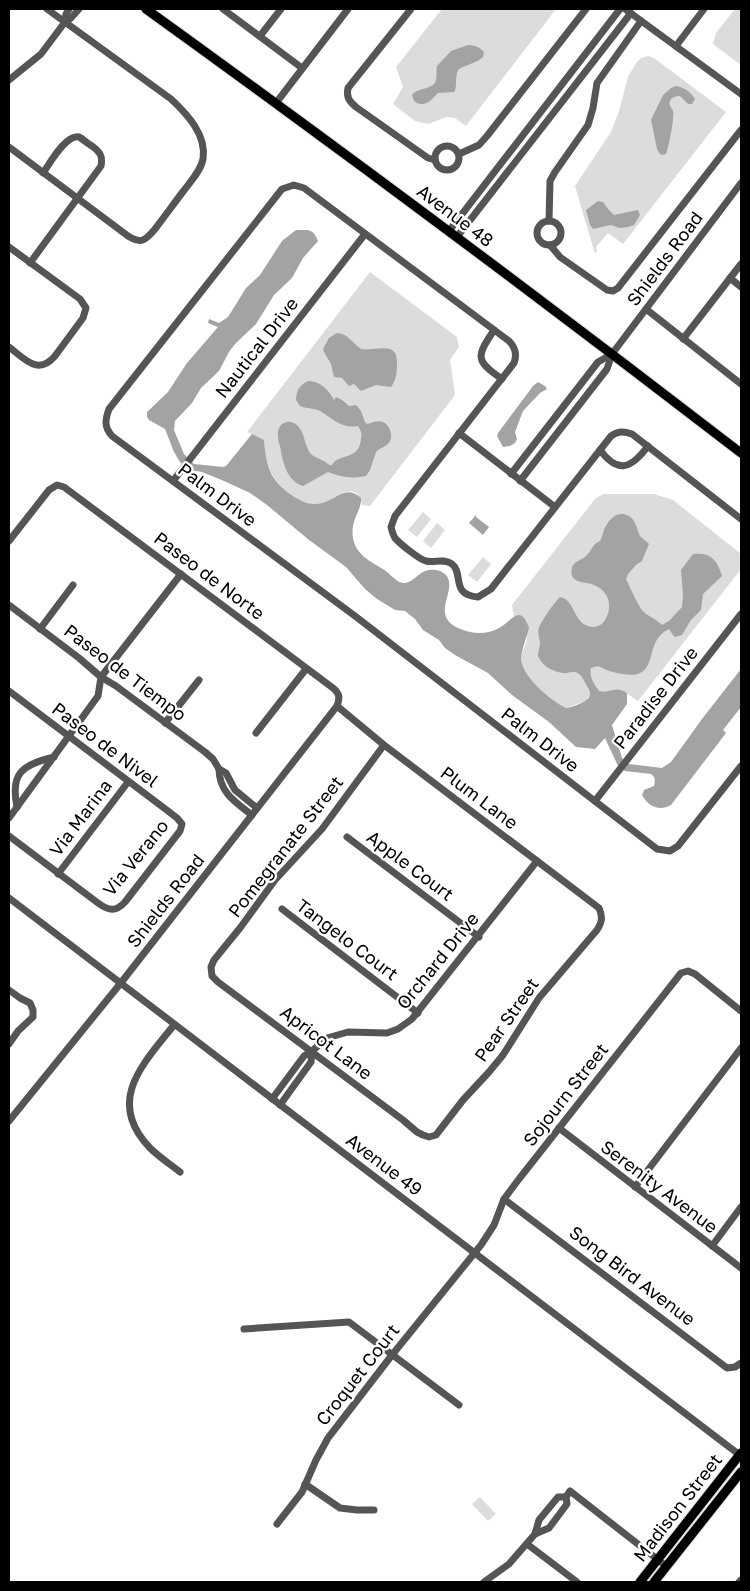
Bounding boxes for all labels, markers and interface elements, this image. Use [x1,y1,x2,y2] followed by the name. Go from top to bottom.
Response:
[413,179,498,251] street label: Avenue 48
[622,207,707,310] street label: Shields Road
[210,293,302,402] street label: Nautical Drive
[174,458,261,531] street label: Palm Drive
[150,527,269,624] street label: Paseo de Norte
[60,619,191,725] street label: Paseo de Tiempo
[608,642,702,753] street label: Paradise Drive
[48,697,163,791] street label: Paseo de Nivel
[497,702,584,776] street label: Palm Drive
[437,761,523,833] street label: Plum Lane
[223,771,347,921] street label: Pomegranate Street
[44,775,116,860] street label: Via Marina
[98,815,173,900] street label: Via Verano
[363,825,458,905] street label: Apple Court
[122,849,209,952] street label: Shields Road
[292,894,403,985] street label: Tangelo Court
[391,908,483,1013] street label: Orchard Drive
[469,973,543,1065] street label: Pear Street
[276,1000,377,1084] street label: Apricot Lane
[518,1038,612,1150] street label: Sojourn Street
[342,1128,427,1200] street label: Avenue 49
[597,1135,722,1237] street label: Serenity Avenue
[565,1221,700,1330] street label: Song Bird Avenue
[311,1319,404,1429] street label: Croquet Court
[628,1449,726,1566] street label: Madison Street

